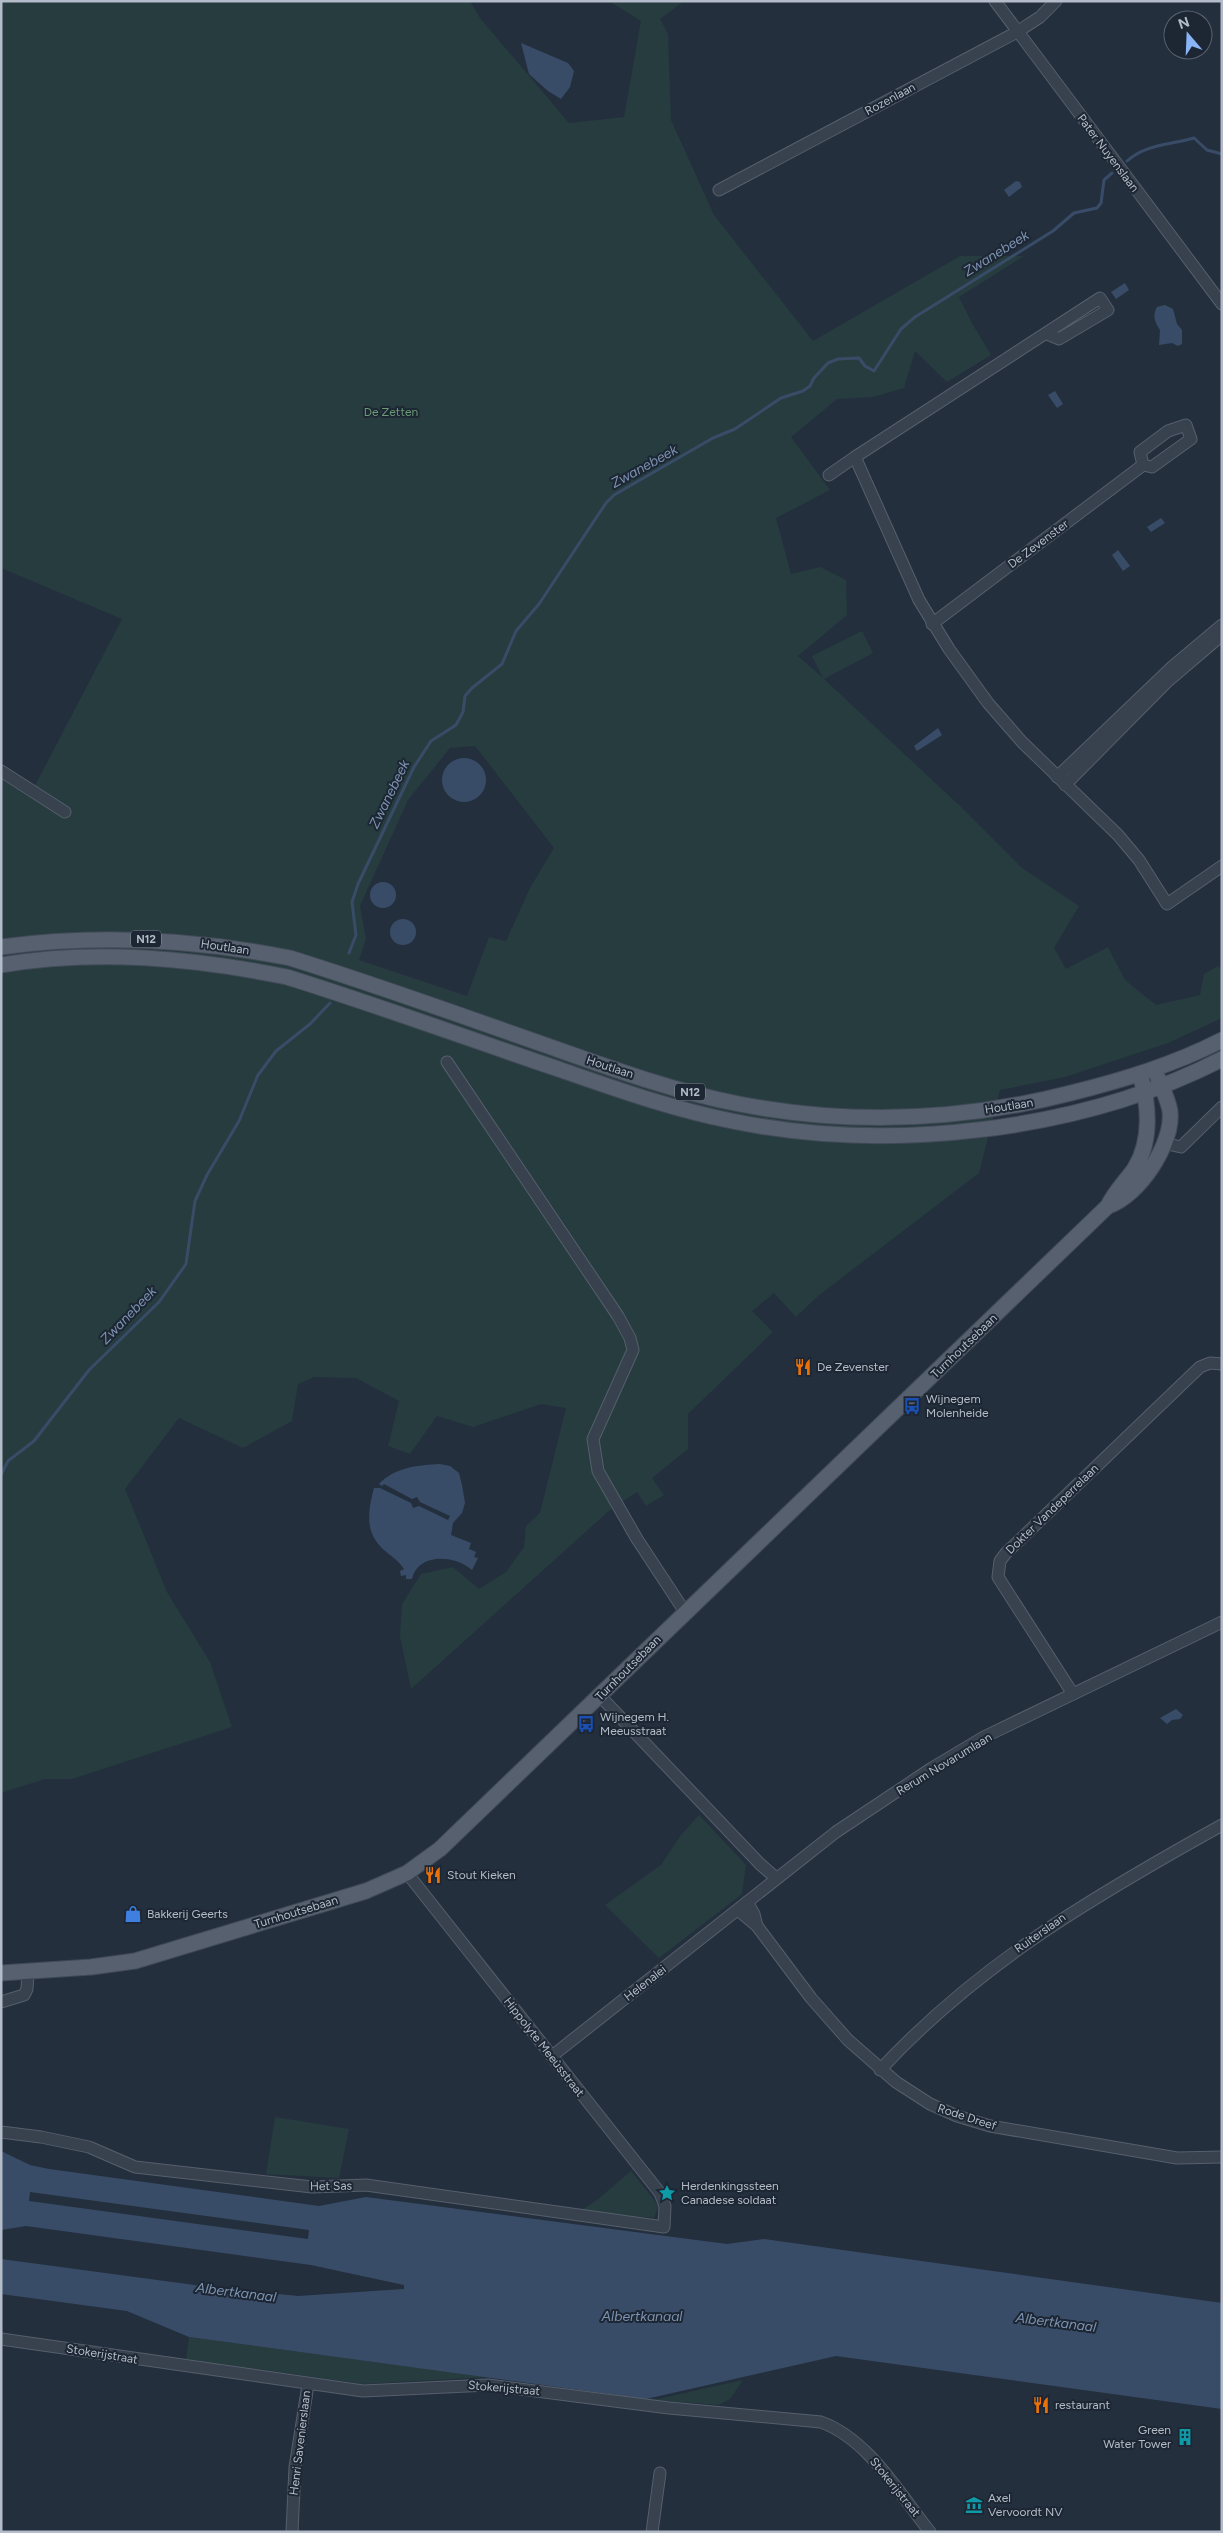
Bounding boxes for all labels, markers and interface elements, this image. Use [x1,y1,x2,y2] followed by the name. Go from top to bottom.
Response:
[1163,10,1213,60] north arrow
[1176,13,1192,33] text: N
[862,80,918,118] street label: Rozenlaan
[1074,111,1142,195] street label: Pater Nuyenslaan
[960,226,1033,280] water label: Zwanebeek
[364,405,418,419] park label: De Zetten
[608,441,682,492] water label: Zwanebeek
[1005,517,1071,571] street label: De Zevenster
[366,756,414,831] water label: Zwanebeek
[131,931,161,948] road number: N12
[200,937,250,957] street label: Houtlaan
[585,1053,636,1081] street label: Houtlaan
[675,1084,705,1100] road number: N12
[984,1095,1034,1117] street label: Houtlaan
[97,1282,161,1348] water label: Zwanebeek
[928,1311,1000,1381] street label: Turnhoutsebaan
[793,1357,813,1377] restaurant icon: De Zevenster
[817,1360,889,1374] place label: De Zevenster
[926,1392,989,1420] place label: Wijnegem Molenheide
[902,1396,922,1416] bus stop icon: Wijnegem Molenheide
[1003,1461,1101,1557] street label: Dokter Vandeperrelaan
[592,1632,664,1704] street label: Turnhoutsebaan
[600,1710,669,1738] place label: Wijnegem H. Meeusstraat
[576,1714,596,1734] bus stop icon: Wijnegem H. Meeusstraat
[894,1730,995,1798] street label: Rerum Novarumlaan
[423,1865,443,1885] restaurant icon: Stout Kieken
[447,1868,516,1882] place label: Stout Kieken
[253,1893,340,1931] street label: Turnhoutsebaan
[123,1904,143,1924] shop icon: Bakkerij Geerts
[147,1907,228,1921] place label: Bakkerij Geerts
[1012,1910,1069,1956] street label: Ruiterslaan
[621,1962,669,2004] street label: Helenalei
[501,1994,587,2100] street label: Hippolyte Meeùsstraat
[936,2101,999,2133] street label: Rode Dreef
[310,2179,353,2193] street label: Het Sas
[681,2179,779,2207] place label: Herdenkingssteen Canadese soldaat
[657,2183,677,2203] place icon: Herdenkingssteen Canadese soldaat
[194,2279,278,2306] water label: Albertkanaal
[601,2308,683,2325] water label: Albertkanaal
[1014,2309,1098,2336] water label: Albertkanaal
[65,2341,139,2367] street label: Stokerijstraat
[467,2378,541,2398] street label: Stokerijstraat
[287,2390,313,2496] street label: Henri Savenierslaan
[1031,2395,1051,2415] restaurant icon: restaurant
[1055,2398,1110,2412] place label: restaurant
[1103,2423,1171,2451] place label: Green Water Tower
[1175,2427,1195,2447] building icon: Green Water Tower
[867,2455,923,2520] street label: Stokerijstraat
[988,2491,1063,2519] place label: Axel Vervoordt NV
[964,2495,984,2515] museum icon: Axel Vervoordt NV

